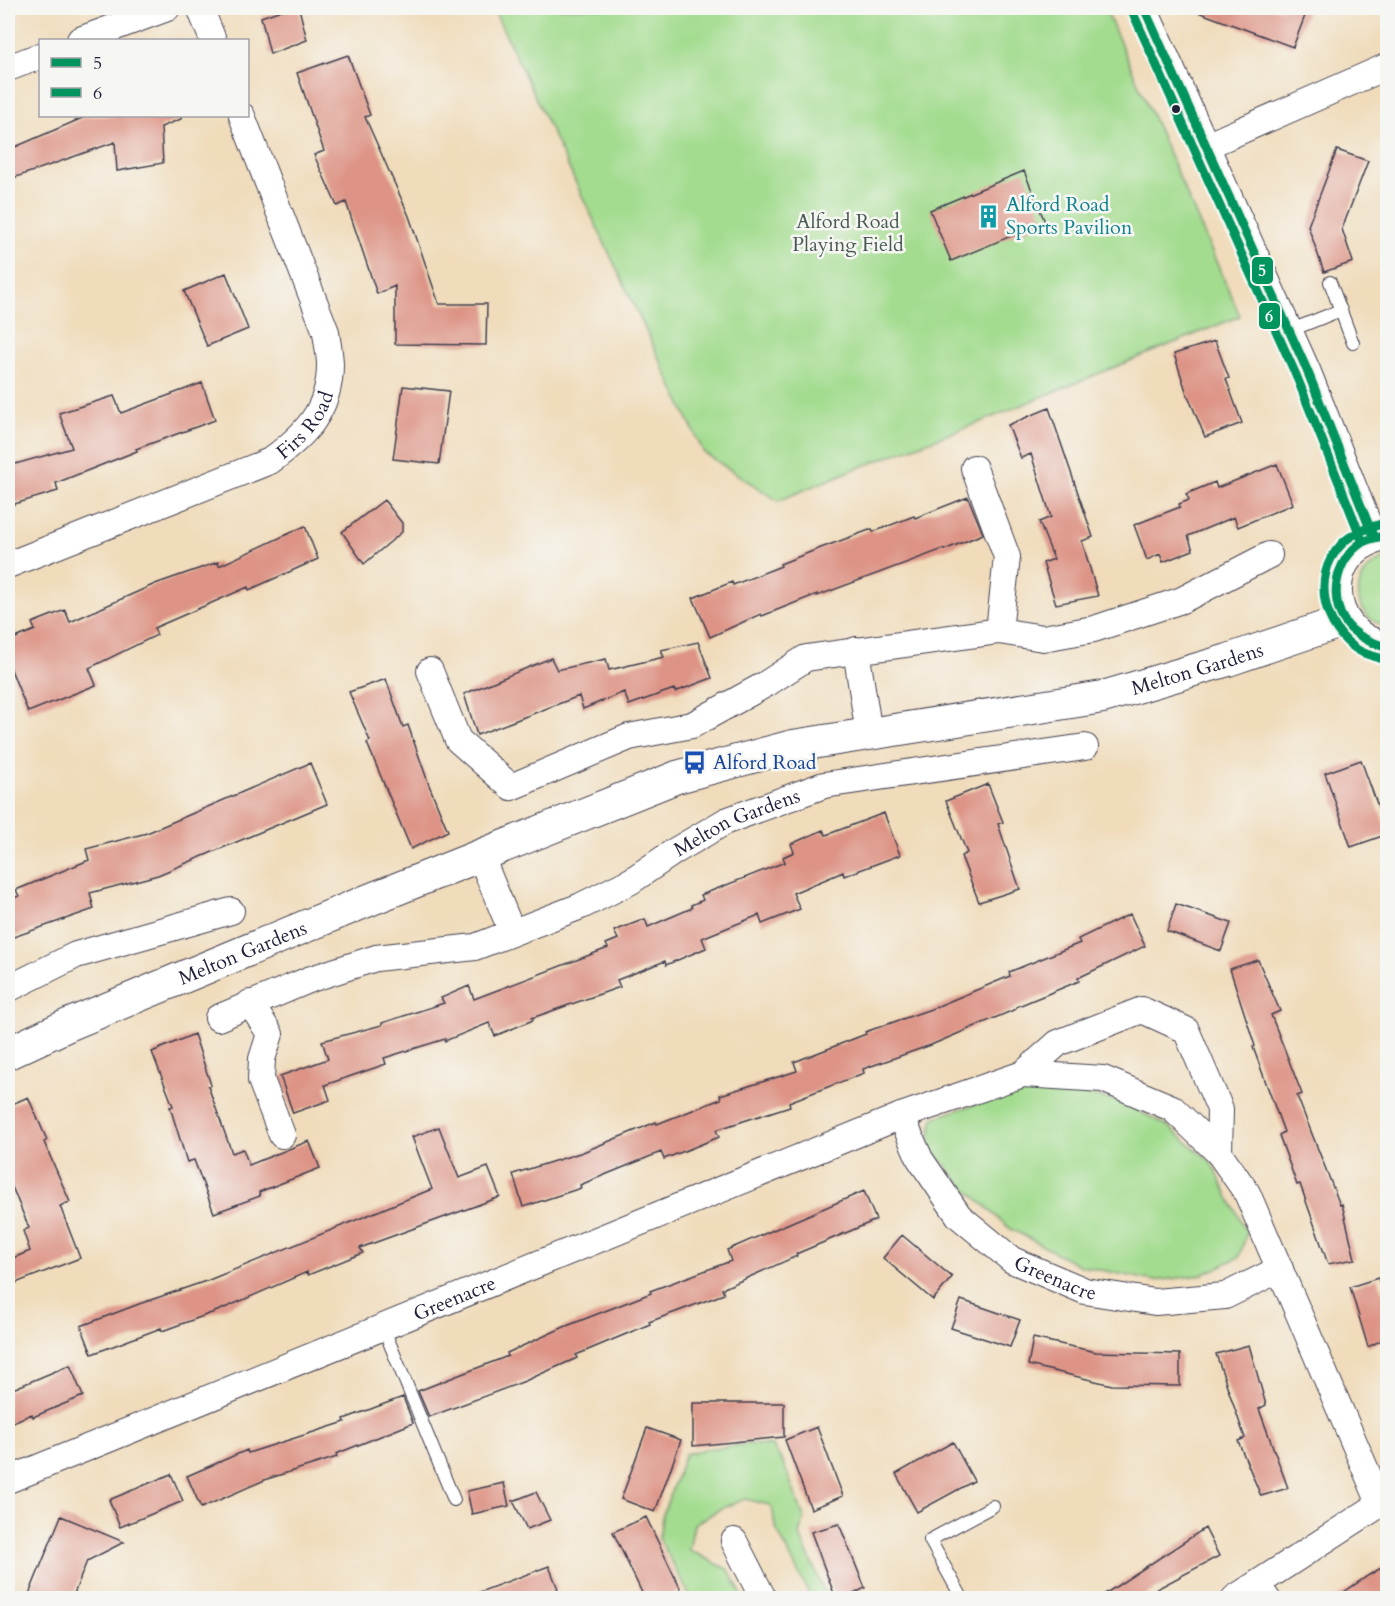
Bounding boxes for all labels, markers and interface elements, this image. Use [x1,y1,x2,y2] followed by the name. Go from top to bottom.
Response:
[39,39,249,117] legend
[93,51,102,76] text: 5
[93,81,102,106] text: 6
[1170,103,1182,115] unlabelled marker
[1006,191,1133,241] place label: Alford Road Sports Pavilion
[975,203,1001,229] building icon: Alford Road Sports Pavilion
[792,208,904,258] park label: Alford Road Playing Field
[1251,256,1274,285] line badge: 5
[1258,260,1266,282] text: 5
[1258,302,1281,330] line badge: 6
[1265,306,1273,328] text: 6
[271,387,340,465] street label: Firs Road
[1128,636,1267,702] street label: Melton Gardens
[682,749,708,775] bus stop icon: Alford Road
[713,749,817,776] place label: Alford Road
[669,782,804,863] street label: Melton Gardens
[174,914,311,992] street label: Melton Gardens
[1010,1249,1098,1307] street label: Greenacre
[409,1270,500,1327] street label: Greenacre

